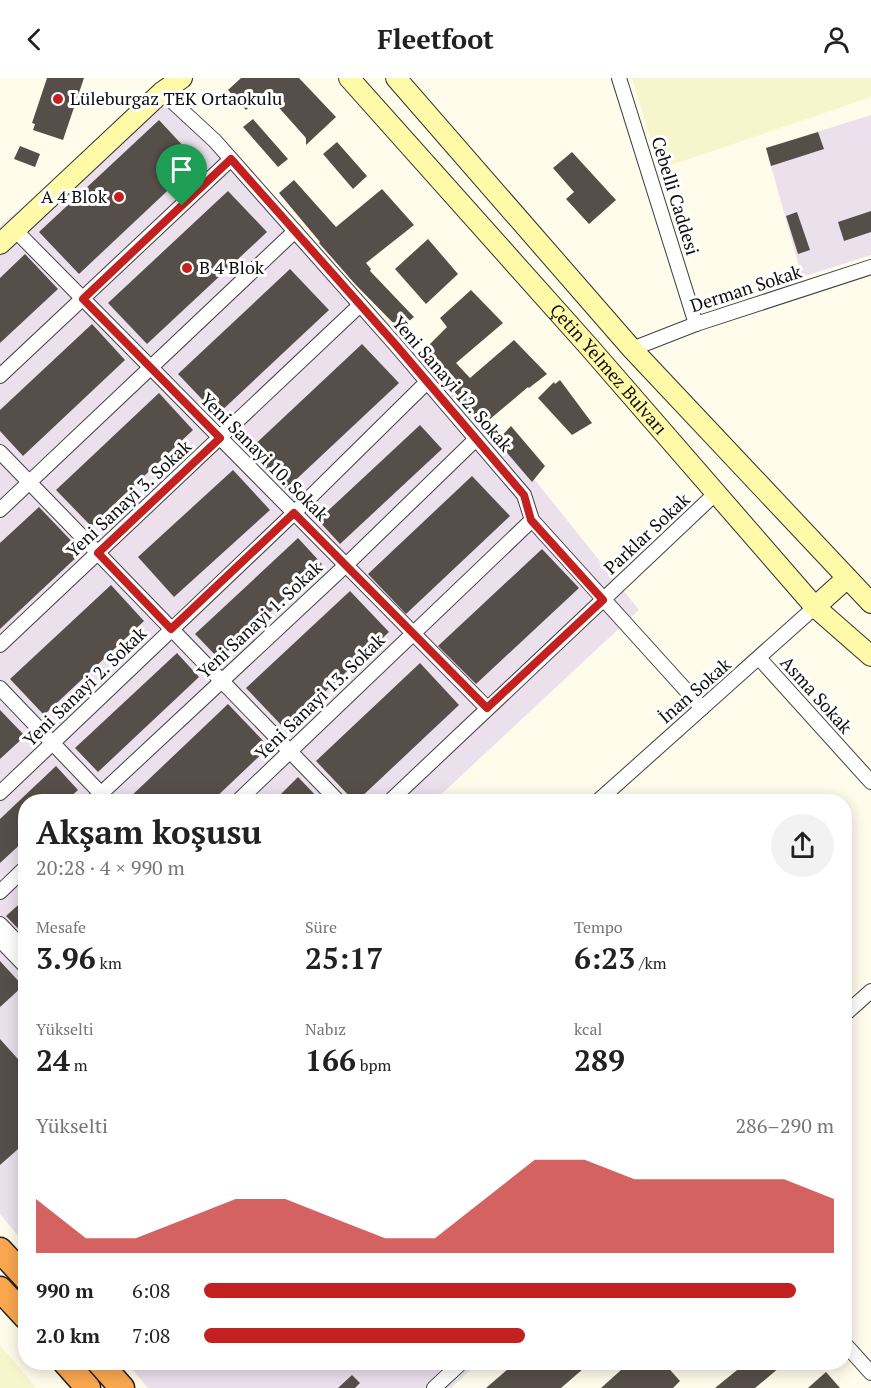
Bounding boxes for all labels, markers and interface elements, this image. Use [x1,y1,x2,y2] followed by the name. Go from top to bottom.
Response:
[377,21,494,57] text: Fleetfoot
[18,23,51,56] icon: back
[820,23,853,56] icon: person
[70,86,282,110] place label: Lüleburgaz TEK Ortaokulu
[51,92,65,106] marker: Lüleburgaz TEK Ortaokulu
[647,134,705,258] street label: Cebelli Caddesi
[156,144,207,206] pin
[165,153,198,186] icon: arrive
[41,184,108,208] place label: A 4 Blok
[112,190,126,204] marker: A 4 Blok
[199,255,265,279] place label: B 4 Blok
[687,259,805,317] street label: Derman Sokak
[180,261,194,275] marker: B 4 Blok
[545,298,673,439] street label: Çetin Yelmez Bulvarı
[387,311,519,457] street label: Yeni Sanayi 12. Sokak
[195,387,335,526] street label: Yeni Sanayi 10. Sokak
[61,434,196,562] street label: Yeni Sanayi 3. Sokak
[598,487,695,579] street label: Parklar Sokak
[192,555,327,683] street label: Yeni Sanayi 1. Sokak
[18,621,152,751] street label: Yeni Sanayi 2. Sokak
[249,627,390,765] street label: Yeni Sanayi 13. Sokak
[776,650,858,739] street label: Asma Sokak
[653,652,736,728] street label: İnan Sokak
[36,810,262,853] text: Akşam koşusu
[771,814,834,877] button: share
[36,854,185,881] text: 20:28 · 4 × 990 m
[36,916,86,938] text: Mesafe
[305,916,337,938] text: Süre
[574,916,623,938] text: Tempo
[36,938,96,978] text: 3.96
[305,938,383,978] text: 25:17
[574,938,635,978] text: 6:23
[96,952,122,974] text: km
[635,952,667,974] text: /km
[36,1018,94,1040] text: Yükselti
[305,1018,346,1040] text: Nabız
[574,1018,602,1040] text: kcal
[36,1040,70,1080] text: 24
[305,1040,356,1080] text: 166
[574,1040,625,1080] text: 289
[70,1054,88,1076] text: m
[356,1054,391,1076] text: bpm
[36,1112,108,1139] text: Yükselti
[735,1112,834,1139] text: 286–290 m
[36,1277,94,1304] text: 990 m
[132,1277,171,1304] text: 6:08
[36,1322,100,1349] text: 2.0 km
[132,1322,171,1349] text: 7:08

